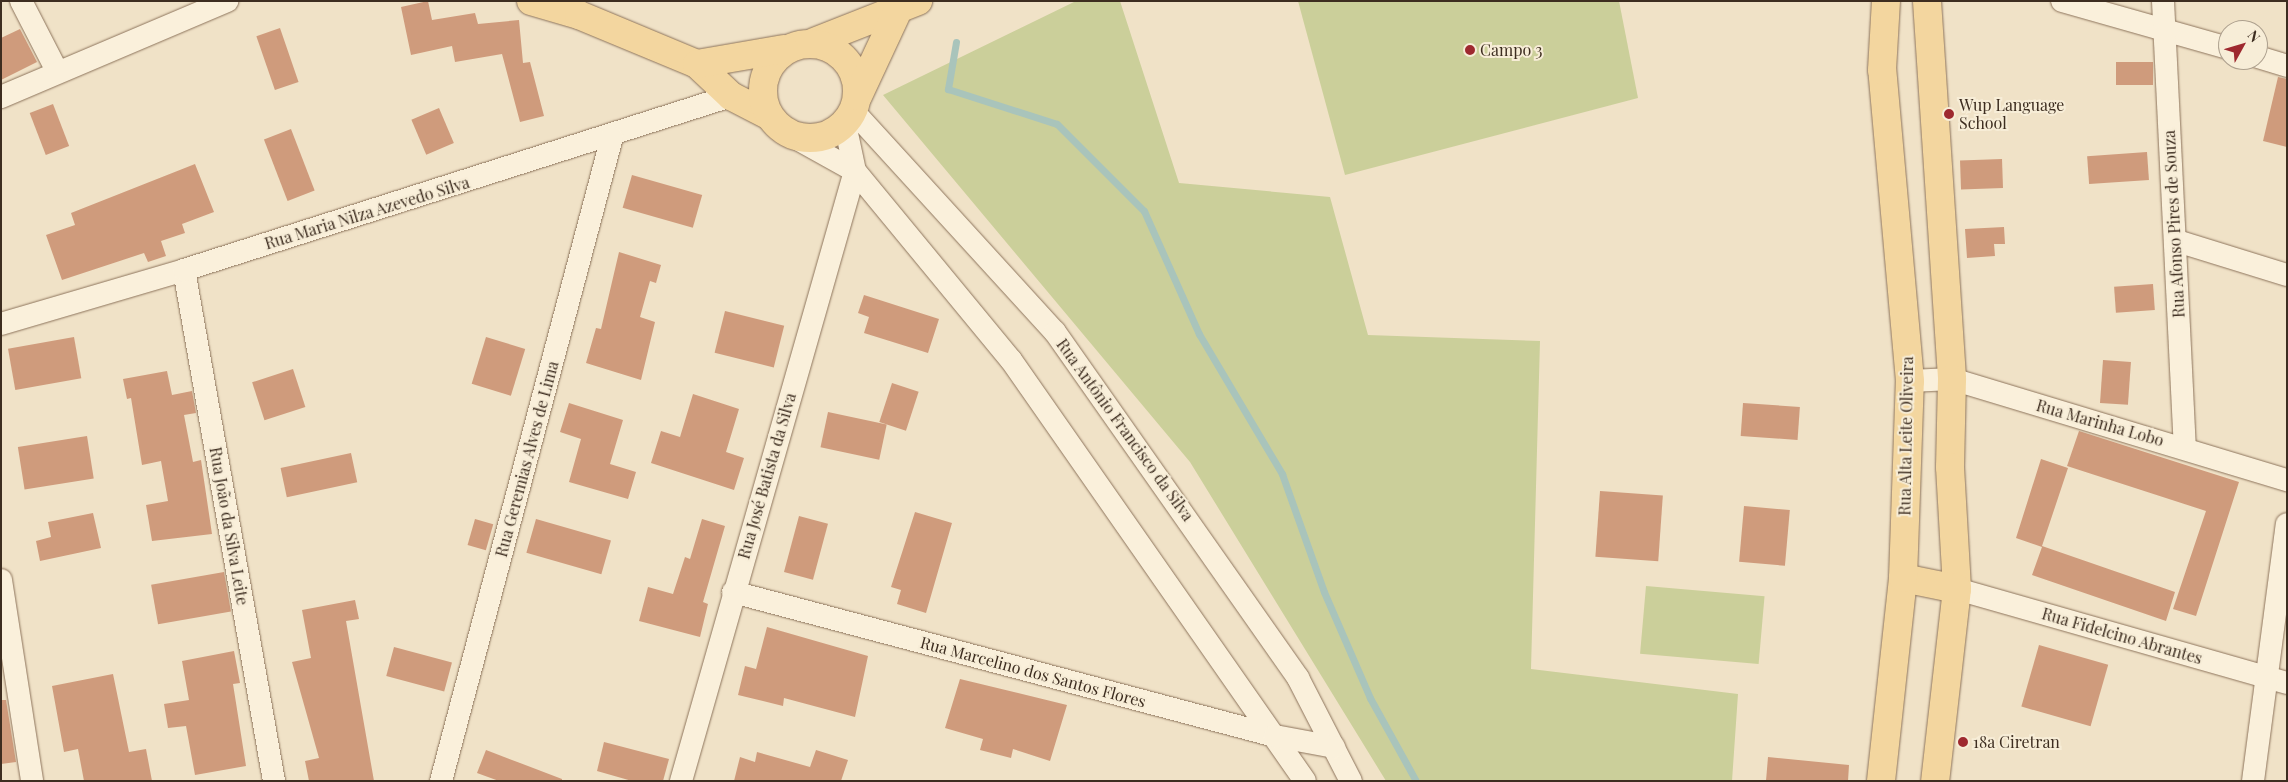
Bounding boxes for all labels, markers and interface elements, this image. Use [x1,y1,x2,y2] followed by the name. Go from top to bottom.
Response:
[2218,20,2268,70] north arrow
[2244,26,2265,46] text: N
[1480,40,1542,60] place label: Campo 3
[1464,44,1476,56] marker: Campo 3
[1959,95,2064,133] place label: Wup Language School
[1943,108,1955,120] marker: Wup Language School
[2159,129,2189,319] street label: Rua Afonso Pires de Souza
[262,172,472,254] street label: Rua Maria Nilza Azevedo Silva
[1052,335,1198,525] street label: Rua Antônio Francisco da Silva
[1895,356,1917,516] street label: Rua Alta Leite Oliveira
[491,358,563,560] street label: Rua Geremias Alves de Lima
[734,390,800,562] street label: Rua José Batista da Silva
[2034,396,2166,450] street label: Rua Marinha Lobo
[206,445,252,607] street label: Rua João da Silva Leite
[2039,604,2205,668] street label: Rua Fidelcino Abrantes
[918,633,1148,711] street label: Rua Marcelino dos Santos Flores
[1973,732,2060,752] place label: 18a Ciretran
[1957,736,1969,748] marker: 18a Ciretran

